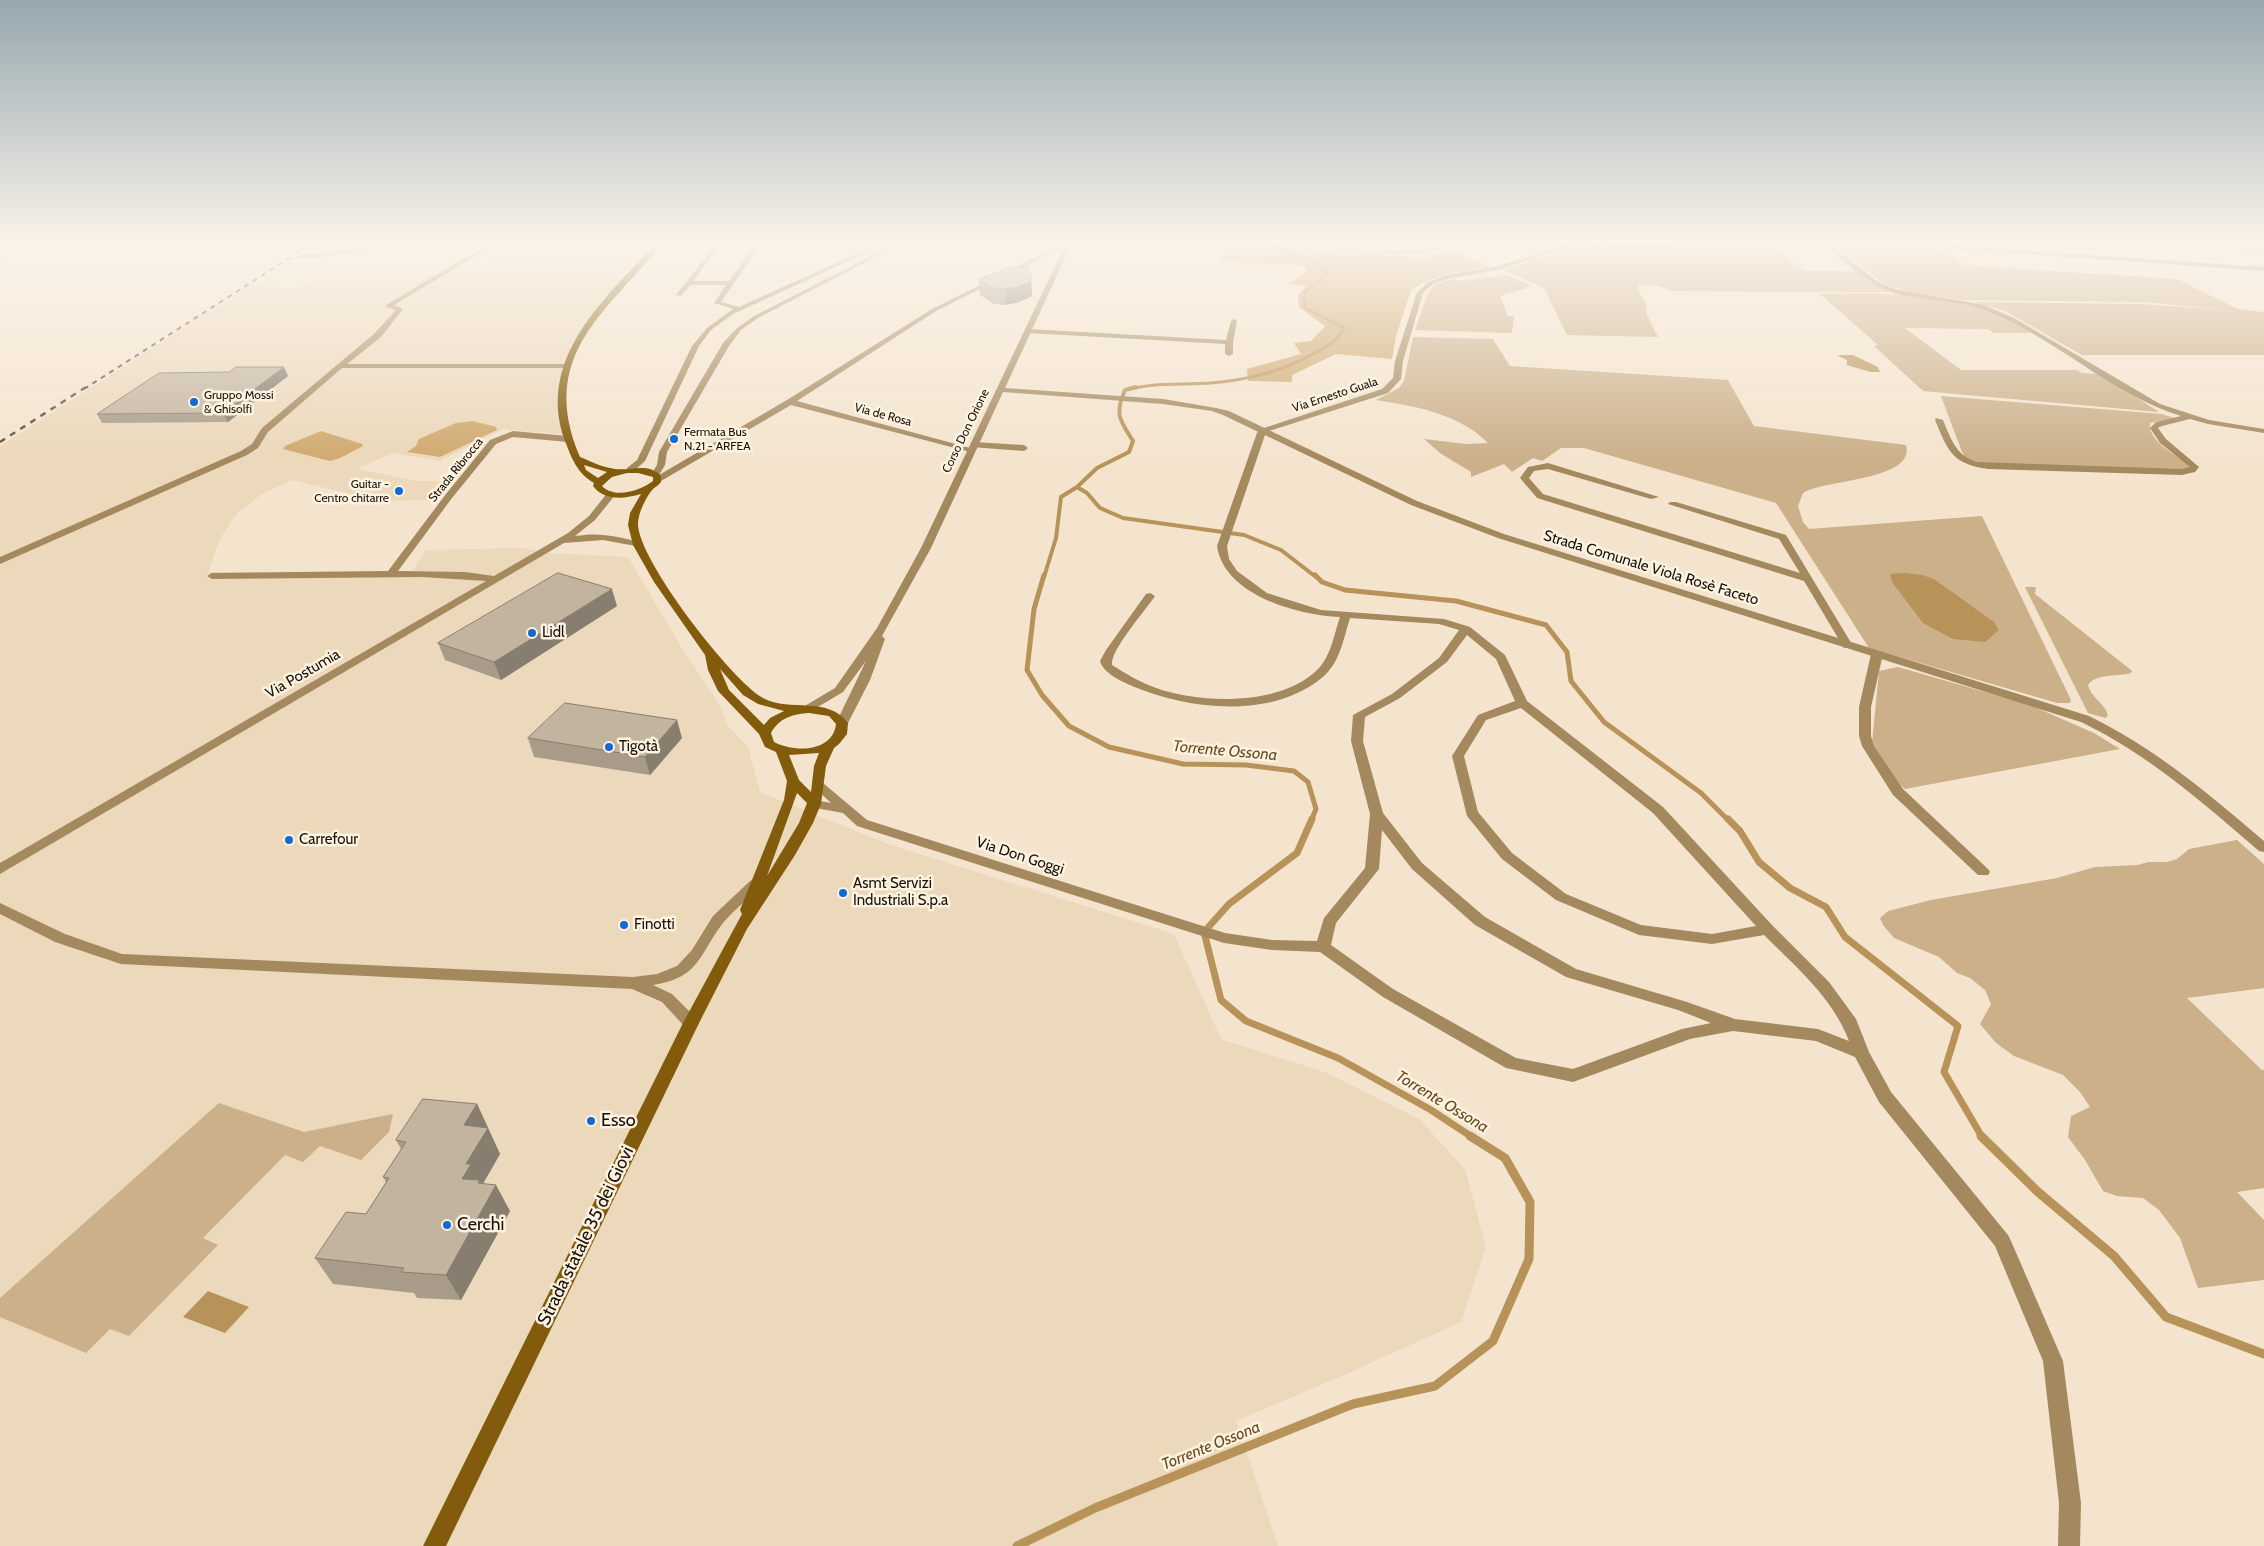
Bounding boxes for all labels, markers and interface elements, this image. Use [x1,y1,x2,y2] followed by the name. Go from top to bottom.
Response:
[1290,374,1380,416] street label: Via Ernesto Guala
[939,387,993,475] street label: Corso Don Orione
[204,388,273,416] place label: Gruppo Mossi & Ghisolfi
[188,396,200,408] marker: Gruppo Mossi & Ghisolfi
[853,400,913,430] street label: Via de Rosa
[684,425,751,453] place label: Fermata Bus N.21 - ARFEA
[668,433,680,445] marker: Fermata Bus N.21 - ARFEA
[426,435,486,505] street label: Strada Ribrocca
[314,477,389,505] place label: Guitar - Centro chitarre
[393,485,405,497] marker: Guitar - Centro chitarre
[1541,527,1761,609] street label: Strada Comunale Viola Rosè Faceto
[542,624,565,642] place label: Lidl
[526,627,538,639] marker: Lidl
[263,645,343,703] street label: Via Postumia
[1172,737,1278,765] water label: Torrente Ossona
[619,738,658,756] place label: Tigotà
[603,741,615,753] marker: Tigotà
[299,831,358,849] place label: Carrefour
[974,833,1066,879] street label: Via Don Goggi
[283,834,295,846] marker: Carrefour
[853,875,948,910] place label: Asmt Servizi Industriali S.p.a
[837,887,849,899] marker: Asmt Servizi Industriali S.p.a
[634,916,675,934] place label: Finotti
[618,919,630,931] marker: Finotti
[1392,1067,1492,1137] water label: Torrente Ossona
[601,1110,636,1132] place label: Esso
[585,1115,597,1127] marker: Esso
[533,1143,639,1329] street label: Strada statale 35 dei Giovi
[457,1214,504,1236] place label: Cerchi
[441,1219,453,1231] marker: Cerchi
[1159,1417,1263,1475] water label: Torrente Ossona

